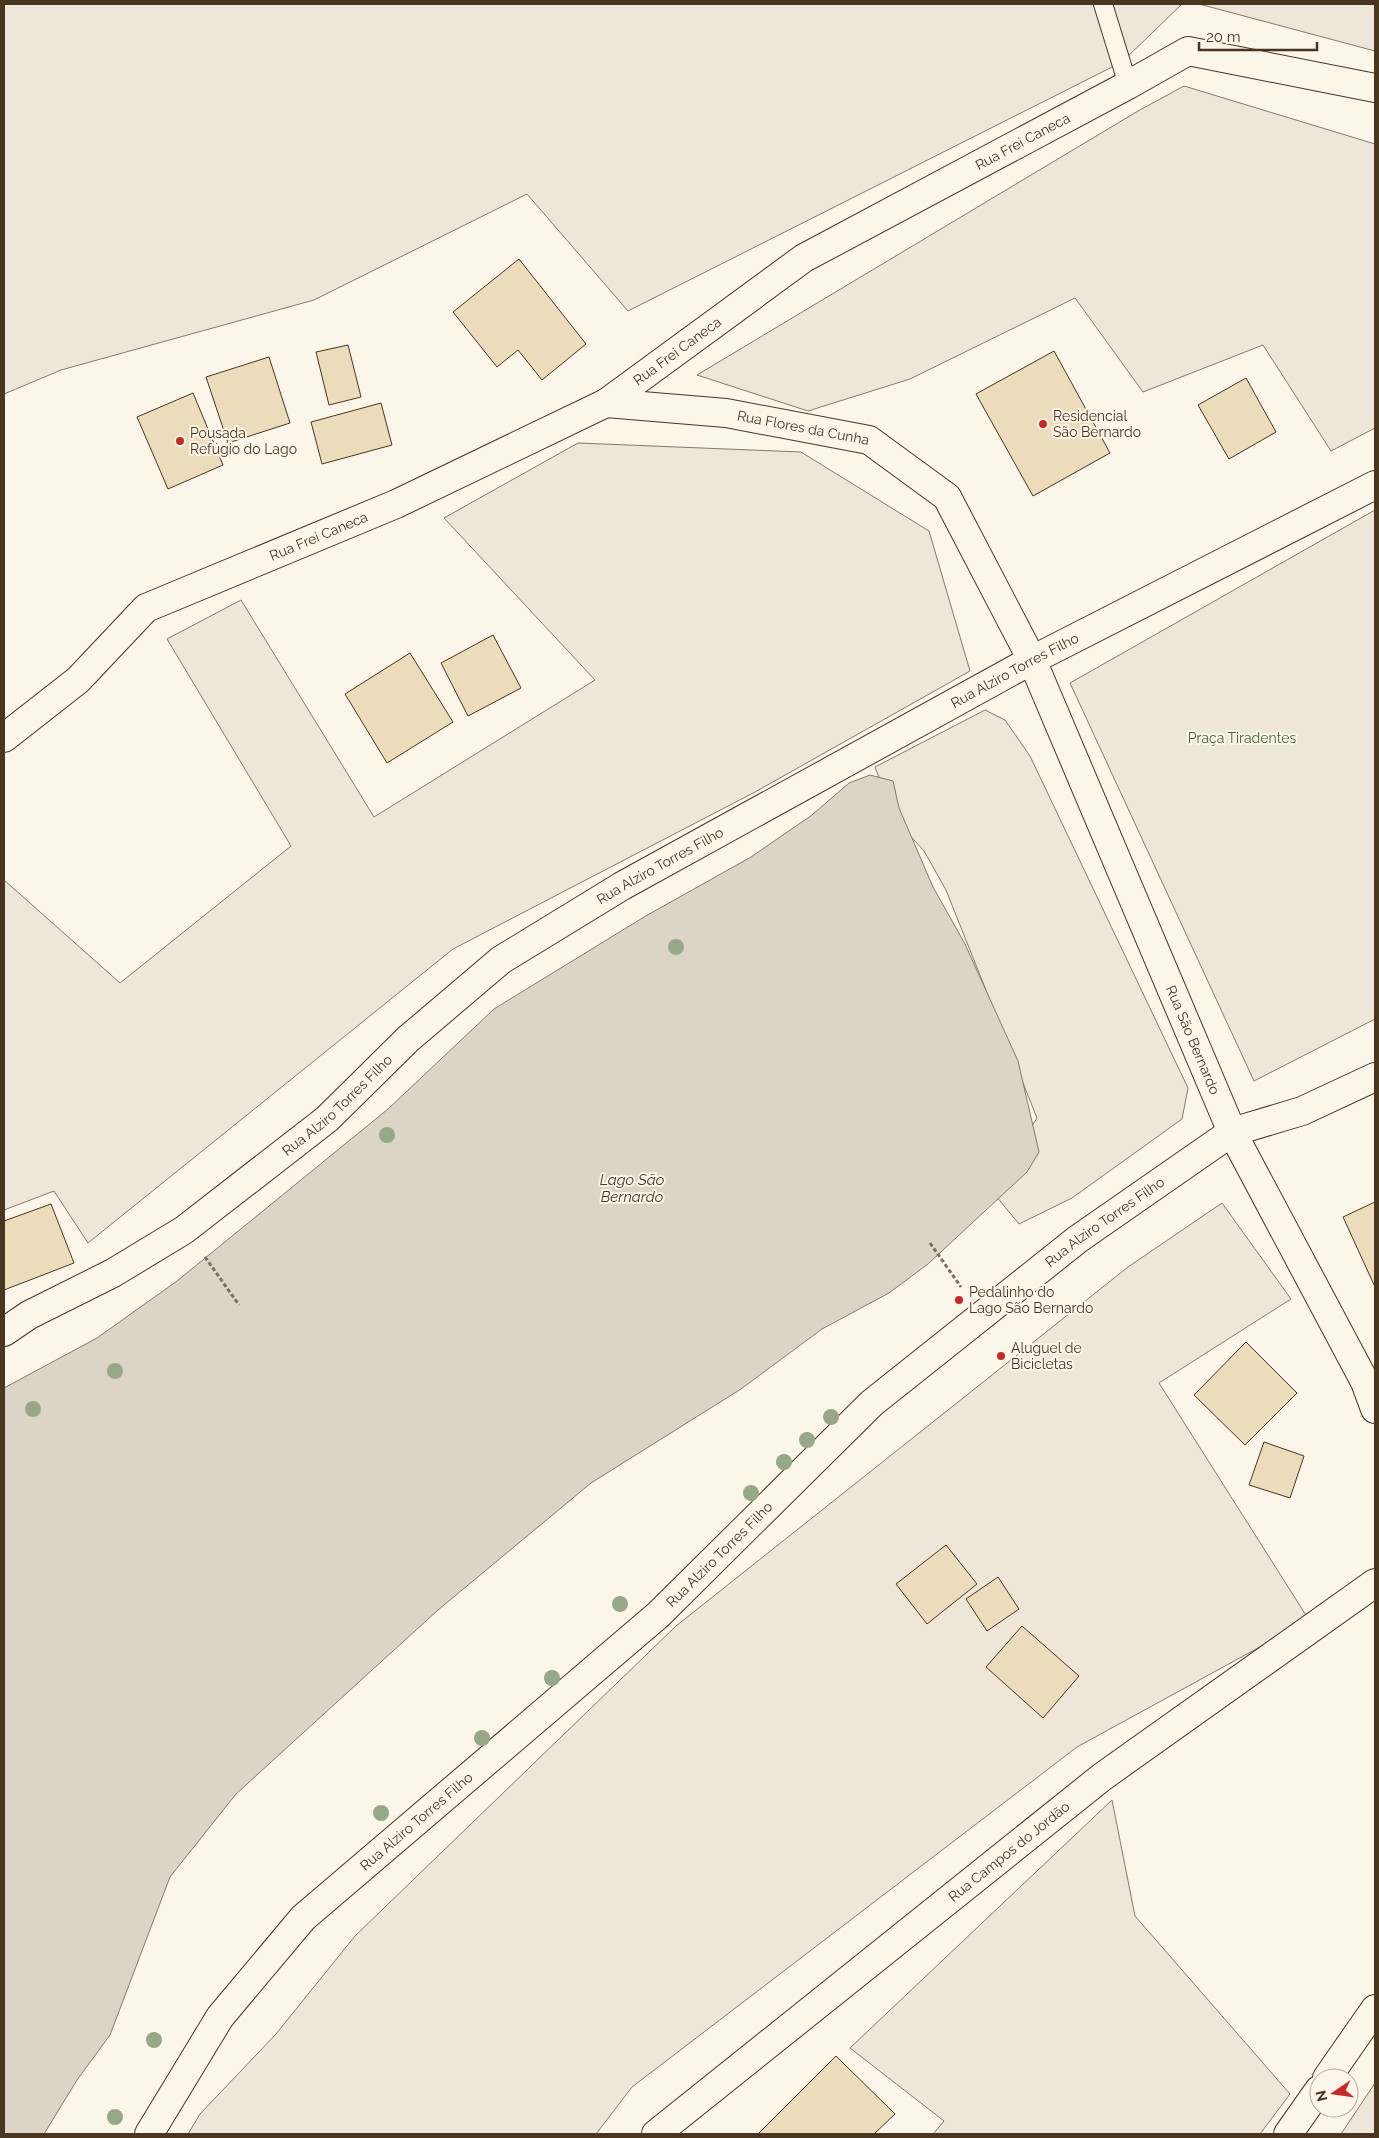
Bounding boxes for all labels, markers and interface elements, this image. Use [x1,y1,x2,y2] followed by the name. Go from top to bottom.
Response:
[1199,20,1316,52] scale bar
[1206,28,1241,46] text: 20 m
[973,110,1073,173] street label: Rua Frei Caneca
[630,313,724,388] street label: Rua Frei Caneca
[736,407,871,448] street label: Rua Flores da Cunha
[1053,408,1141,440] place label: Residencial São Bernardo
[1037,418,1049,430] marker: Residencial São Bernardo
[190,425,297,457] place label: Pousada Refúgio do Lago
[174,435,186,447] marker: Pousada Refúgio do Lago
[267,509,370,564] street label: Rua Frei Caneca
[948,630,1081,711] street label: Rua Alziro Torres Filho
[1188,730,1296,746] park label: Praça Tiradentes
[594,824,726,908] street label: Rua Alziro Torres Filho
[1163,983,1223,1097] street label: Rua São Bernardo
[279,1051,395,1159] street label: Rua Alziro Torres Filho
[600,1171,664,1206] water label: Lago São Bernardo
[1042,1174,1167,1270] street label: Rua Alziro Torres Filho
[969,1284,1093,1316] place label: Pedalinho do Lago São Bernardo
[953,1294,965,1306] marker: Pedalinho do Lago São Bernardo
[1011,1340,1082,1372] place label: Aluguel de Bicicletas
[995,1350,1007,1362] marker: Aluguel de Bicicletas
[663,1498,776,1610] street label: Rua Alziro Torres Filho
[357,1769,476,1874] street label: Rua Alziro Torres Filho
[945,1798,1073,1905] street label: Rua Campos do Jordão
[1309,2068,1359,2118] north arrow
[1312,2089,1330,2103] text: N

